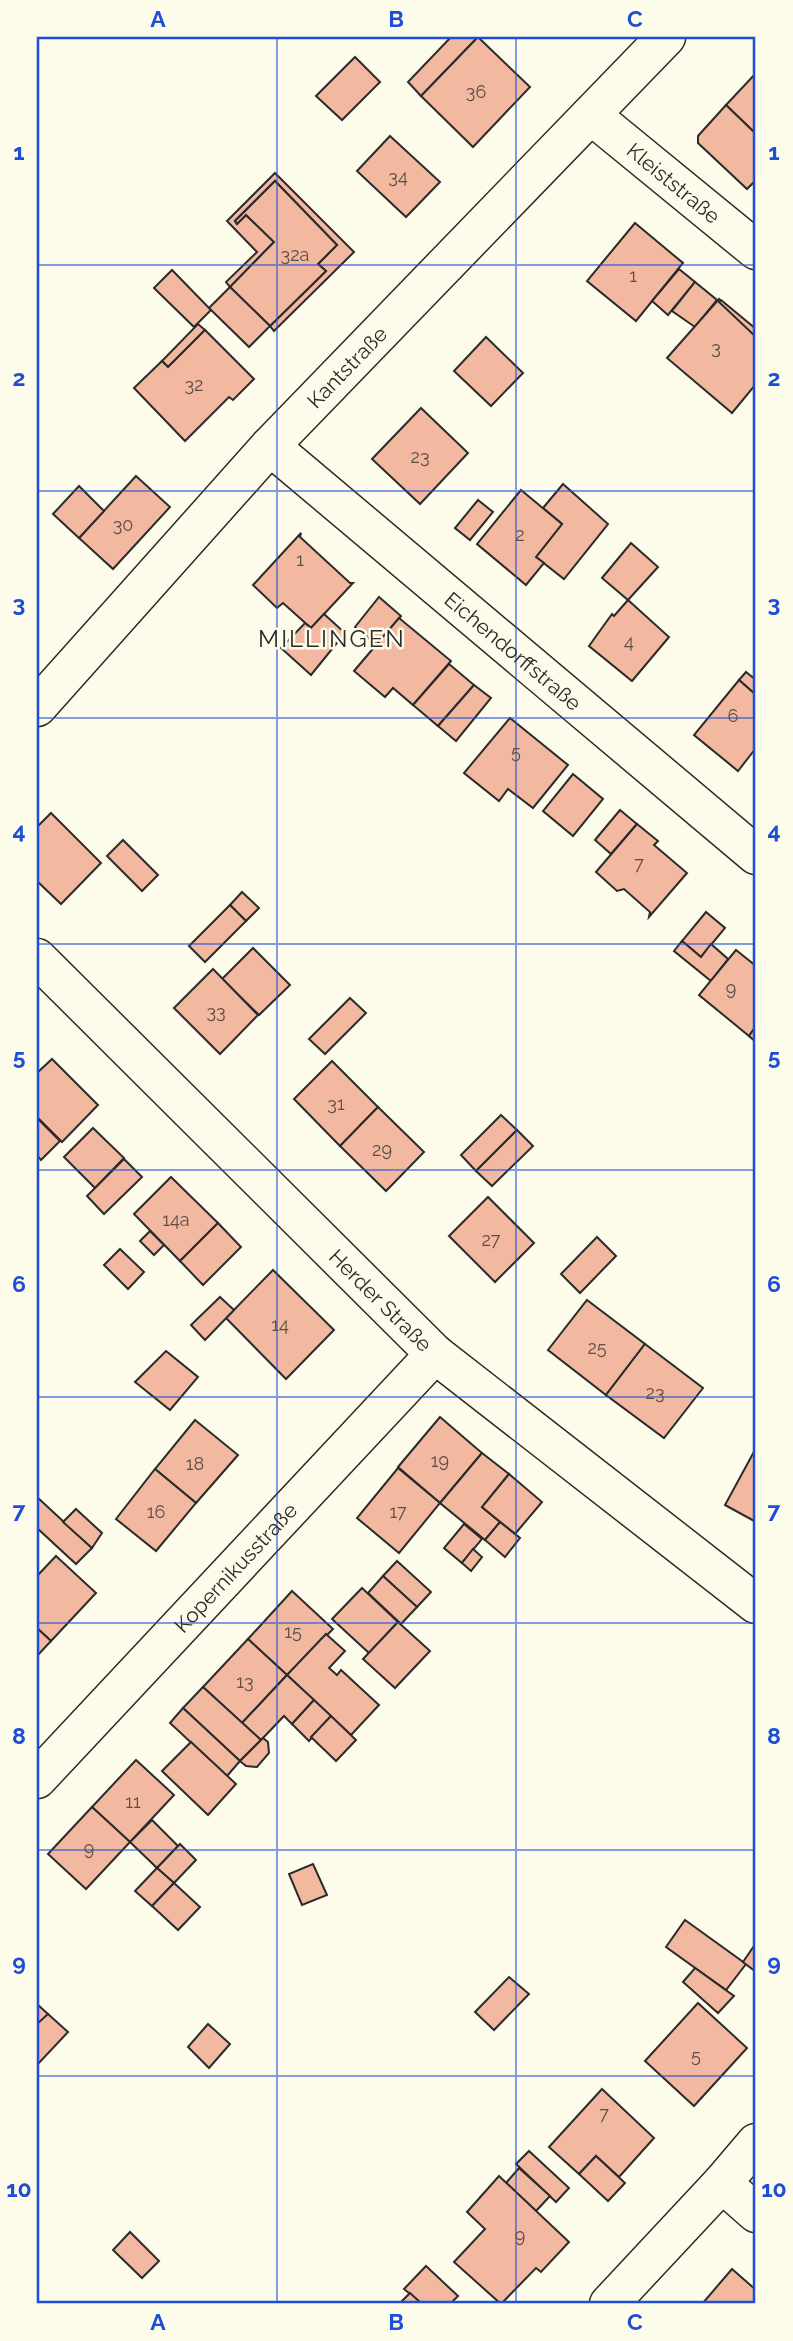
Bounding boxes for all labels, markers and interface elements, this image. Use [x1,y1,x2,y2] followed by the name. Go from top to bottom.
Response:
[150,5,166,32] text: A
[388,5,404,32] text: B
[627,5,643,32] text: C
[466,81,486,102] house number: 36
[622,137,726,228] street label: Kleiststraße
[13,138,25,165] text: 1
[768,138,780,165] text: 1
[388,166,408,187] house number: 34
[281,244,309,265] house number: 32a
[629,265,637,286] house number: 1
[301,321,392,413] street label: Kantstraße
[711,337,721,358] house number: 3
[13,364,25,391] text: 2
[768,364,780,391] text: 2
[185,374,204,395] house number: 32
[411,446,430,467] house number: 23
[113,514,133,535] house number: 30
[515,524,525,545] house number: 2
[296,549,304,570] house number: 1
[440,586,587,715] street label: Eichendorffstraße
[13,590,25,617] text: 3
[768,590,780,617] text: 3
[258,624,406,653] district label: MILLINGEN
[624,631,634,652] house number: 4
[728,705,739,726] house number: 6
[511,741,521,762] house number: 5
[12,817,26,844] text: 4
[767,817,781,844] text: 4
[634,853,644,874] house number: 7
[726,978,736,999] house number: 9
[206,1001,226,1022] house number: 33
[13,1043,26,1070] text: 5
[768,1043,781,1070] text: 5
[327,1093,345,1114] house number: 31
[372,1139,392,1160] house number: 29
[162,1209,190,1230] house number: 14a
[481,1229,501,1250] house number: 27
[324,1244,437,1356] street label: Herder Straße
[12,1270,26,1297] text: 6
[767,1270,781,1297] text: 6
[271,1314,289,1335] house number: 14
[587,1337,607,1358] house number: 25
[646,1382,665,1403] house number: 23
[431,1450,449,1471] house number: 19
[186,1453,204,1474] house number: 18
[13,1496,26,1523] text: 7
[768,1496,781,1523] text: 7
[169,1497,302,1637] street label: Kopernikusstraße
[147,1501,165,1522] house number: 16
[389,1501,407,1522] house number: 17
[284,1621,302,1642] house number: 15
[236,1671,254,1692] house number: 13
[12,1722,26,1749] text: 8
[767,1722,781,1749] text: 8
[125,1791,141,1812] house number: 11
[84,1838,94,1859] house number: 9
[12,1949,26,1976] text: 9
[767,1949,781,1976] text: 9
[691,2045,701,2066] house number: 5
[599,2103,609,2124] house number: 7
[6,2175,32,2202] text: 10
[761,2175,787,2202] text: 10
[515,2225,525,2246] house number: 9
[150,2308,166,2335] text: A
[388,2308,404,2335] text: B
[627,2308,643,2335] text: C

